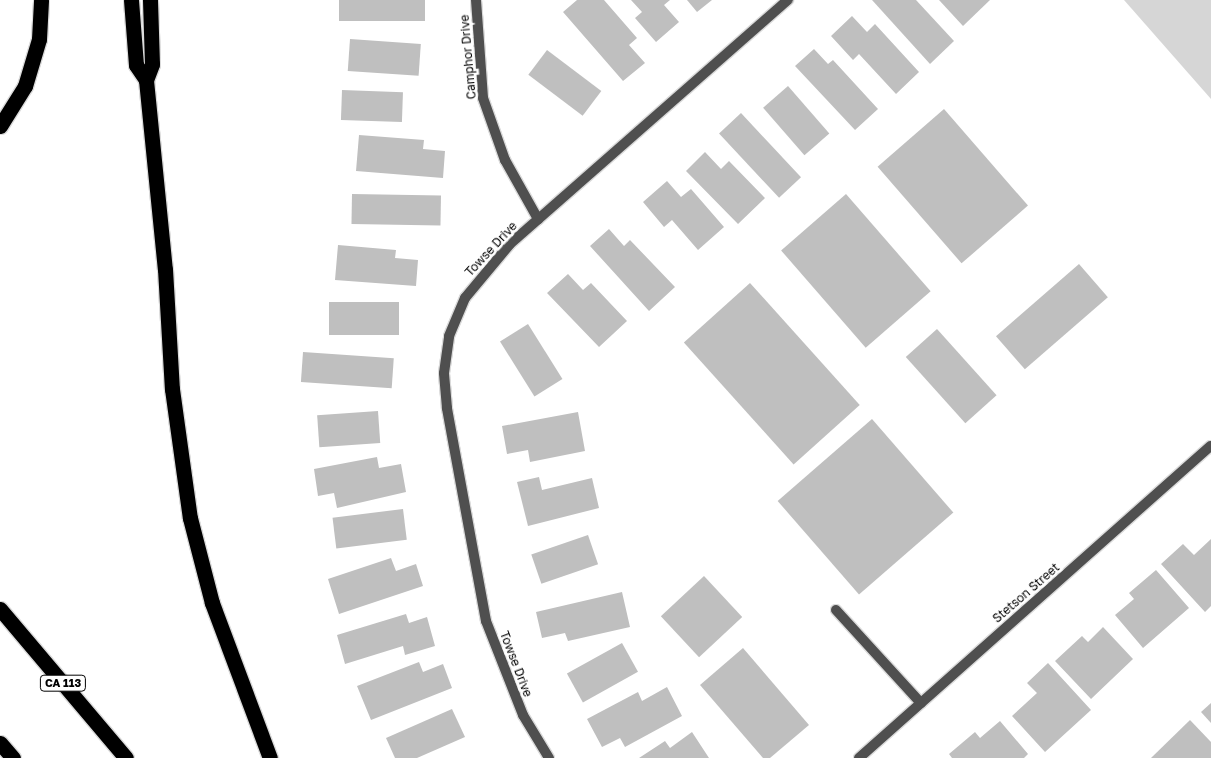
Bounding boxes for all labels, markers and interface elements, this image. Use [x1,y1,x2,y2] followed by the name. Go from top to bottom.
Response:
[457,14,479,100] street label: Camphor Drive
[462,219,520,279] street label: Towse Drive
[990,560,1062,626] street label: Stetson Street
[497,629,535,699] street label: Towse Drive
[39,674,87,691] road number: CA 113

